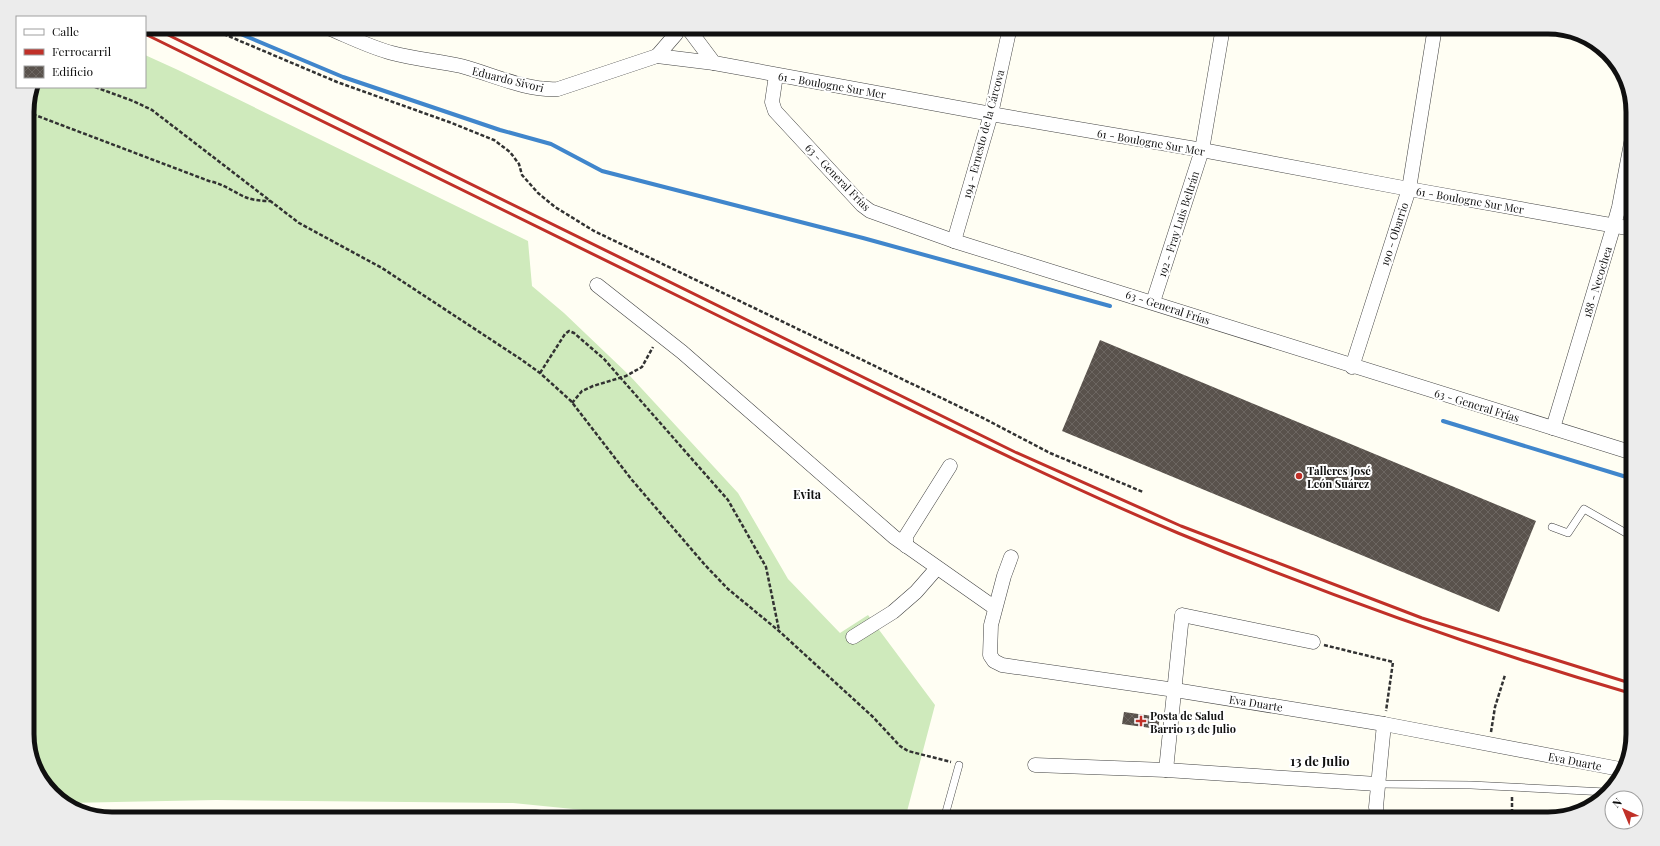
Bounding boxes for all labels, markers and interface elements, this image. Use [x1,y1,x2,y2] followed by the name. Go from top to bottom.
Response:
[16,16,146,88] legend
[52,23,79,39] text: Calle
[52,43,112,59] text: Ferrocarril
[52,63,94,79] text: Edificio
[471,63,545,95] street label: Eduardo Sivori
[959,67,1008,200] street label: 194 - Ernesto de la Cárcova
[777,68,887,102] street label: 61 - Boulogne Sur Mer
[1096,125,1206,159] street label: 61 - Boulogne Sur Mer
[802,140,874,214] street label: 63 - General Frías
[1154,169,1202,279] street label: 192 - Fray Luis Beltrán
[1415,183,1525,217] street label: 61 - Boulogne Sur Mer
[1377,200,1411,268] street label: 190 - Obarrio
[1579,244,1615,320] street label: 188 - Necochea
[1124,286,1212,328] street label: 63 - General Frías
[1433,385,1521,425] street label: 63 - General Frías
[1307,463,1371,491] place label: Talleres José León Suárez
[1294,471,1304,481] marker: Talleres José León Suárez
[793,486,822,502] district label: Evita
[1228,691,1284,715] street label: Eva Duarte
[1150,708,1236,736] place label: Posta de Salud Barrio 13 de Julio
[1135,715,1147,727] marker: Posta de Salud Barrio 13 de Julio
[1547,748,1603,774] street label: Eva Duarte
[1290,752,1350,769] district label: 13 de Julio
[1604,790,1644,830] north arrow
[1609,794,1625,811] text: N

